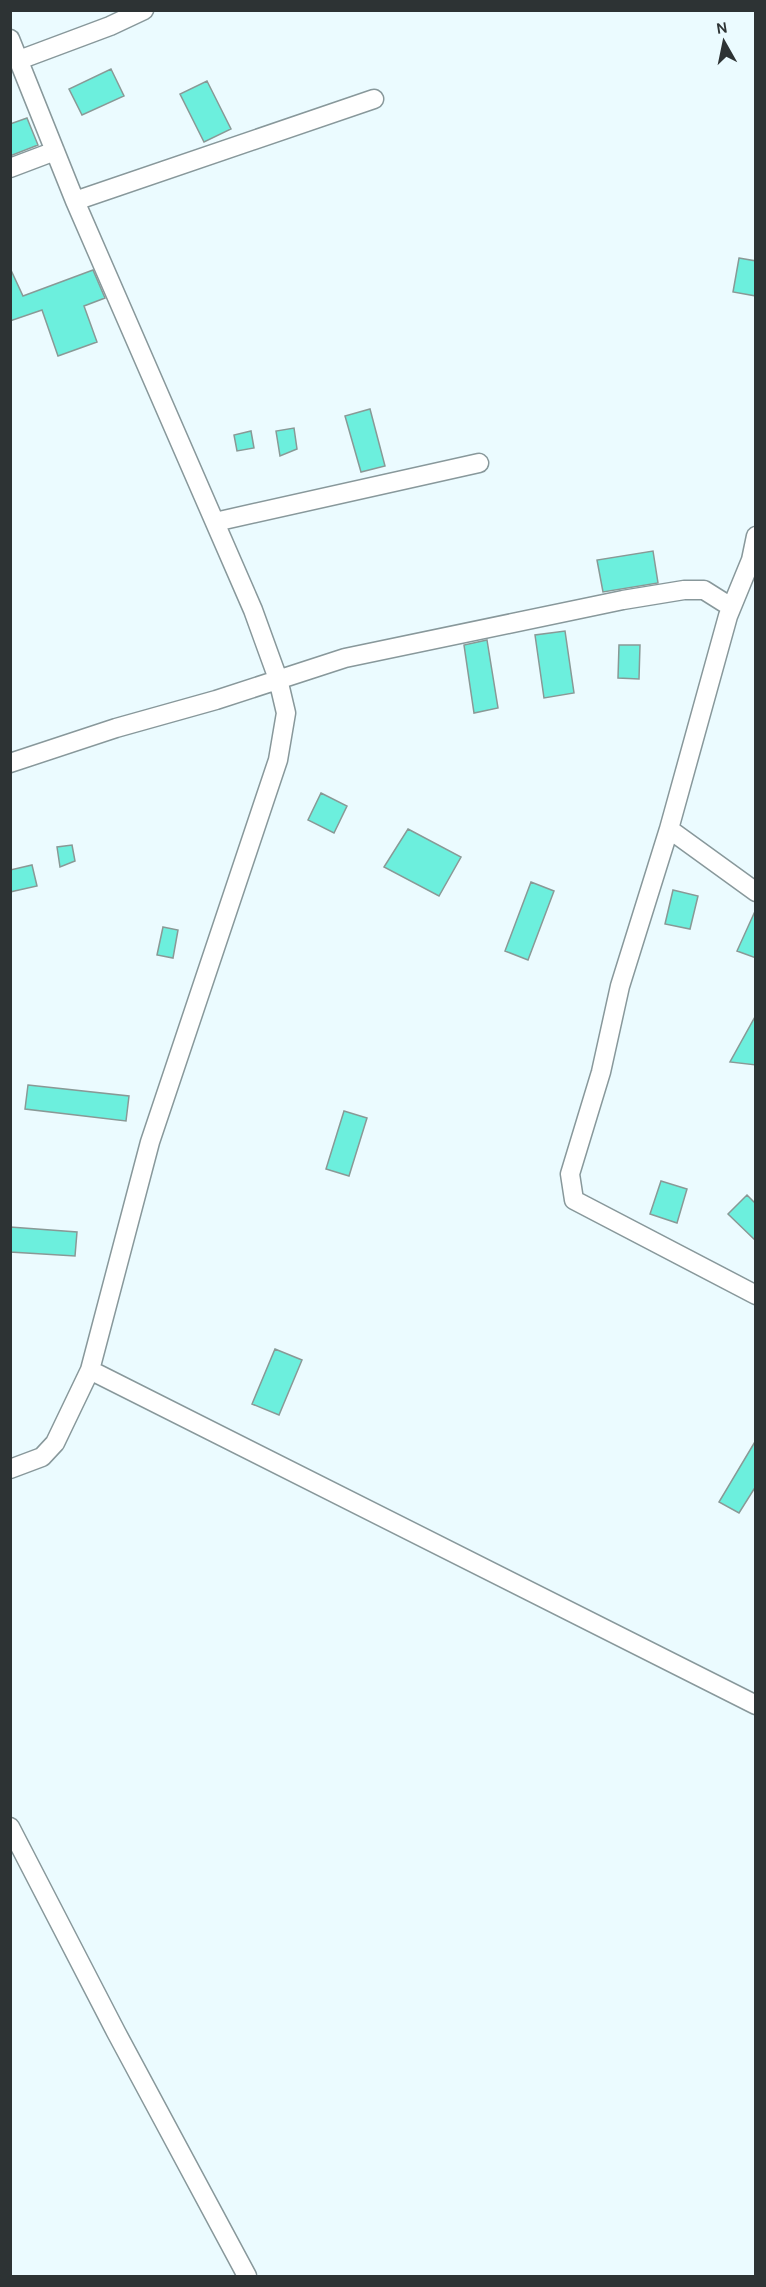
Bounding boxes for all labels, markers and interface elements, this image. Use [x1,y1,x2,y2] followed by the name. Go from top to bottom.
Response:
[694,12,754,72] north arrow
[715,17,729,38] text: N

